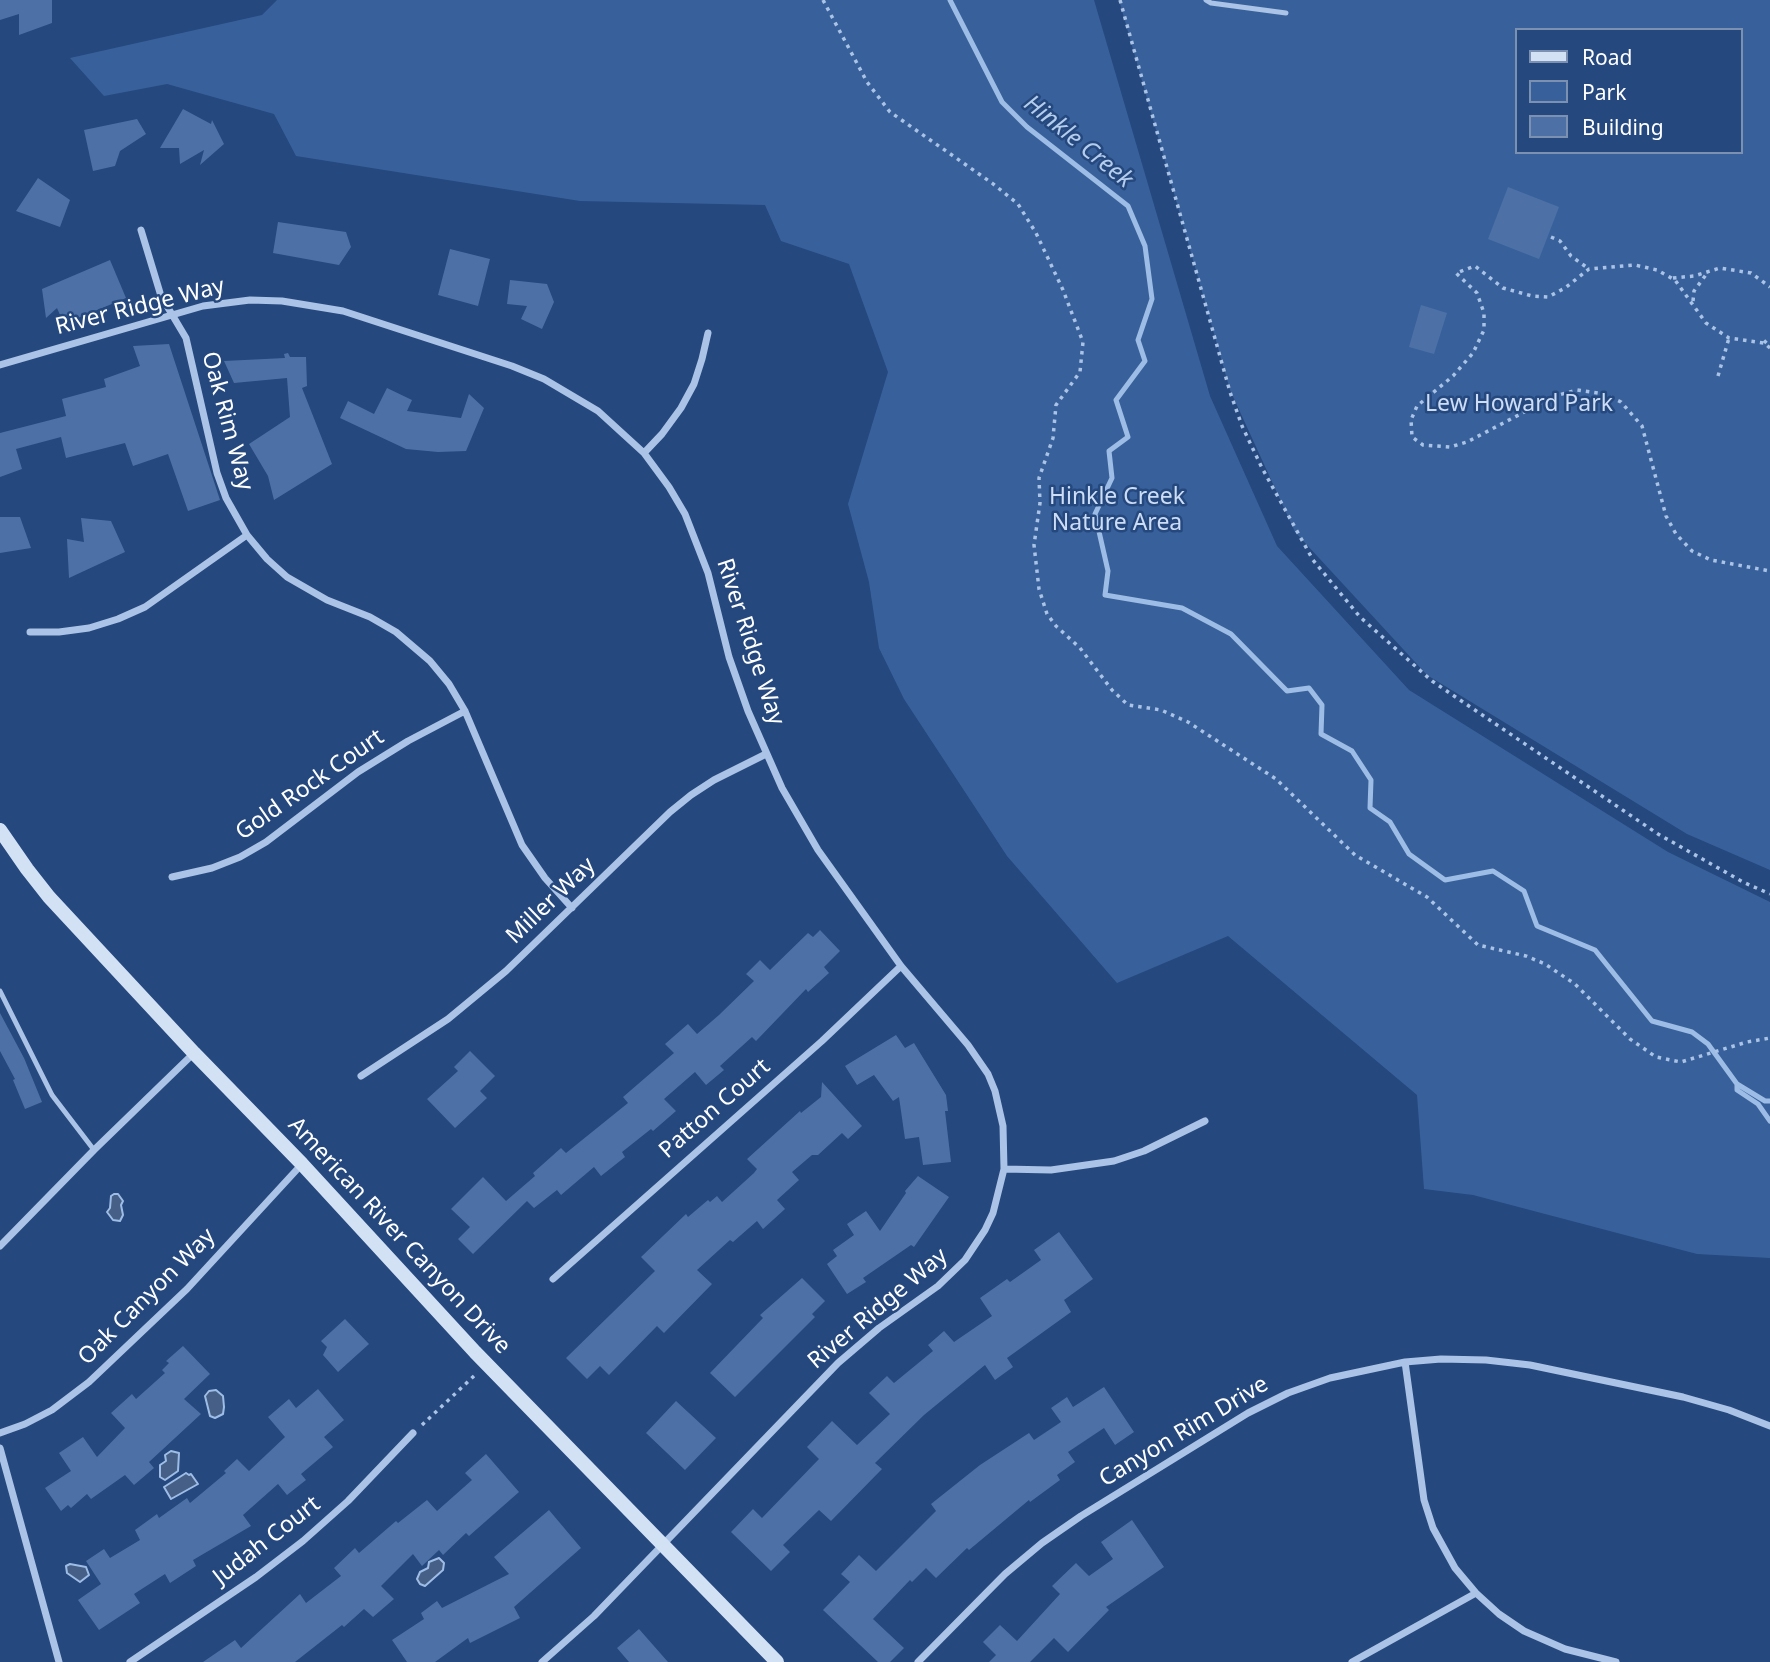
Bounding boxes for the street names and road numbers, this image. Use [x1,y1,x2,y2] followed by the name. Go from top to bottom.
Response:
[53,273,227,341] street label: River Ridge Way
[195,349,259,493] street label: Oak Rim Way
[710,555,790,729] street label: River Ridge Way
[231,724,389,846] street label: Gold Rock Court
[501,852,601,950] street label: Miller Way
[654,1053,776,1165] street label: Patton Court
[282,1112,516,1360] street label: American River Canyon Drive
[73,1223,221,1371] street label: Oak Canyon Way
[803,1243,953,1375] street label: River Ridge Way
[1095,1371,1273,1493] street label: Canyon Rim Drive
[208,1491,326,1591] street label: Judah Court

